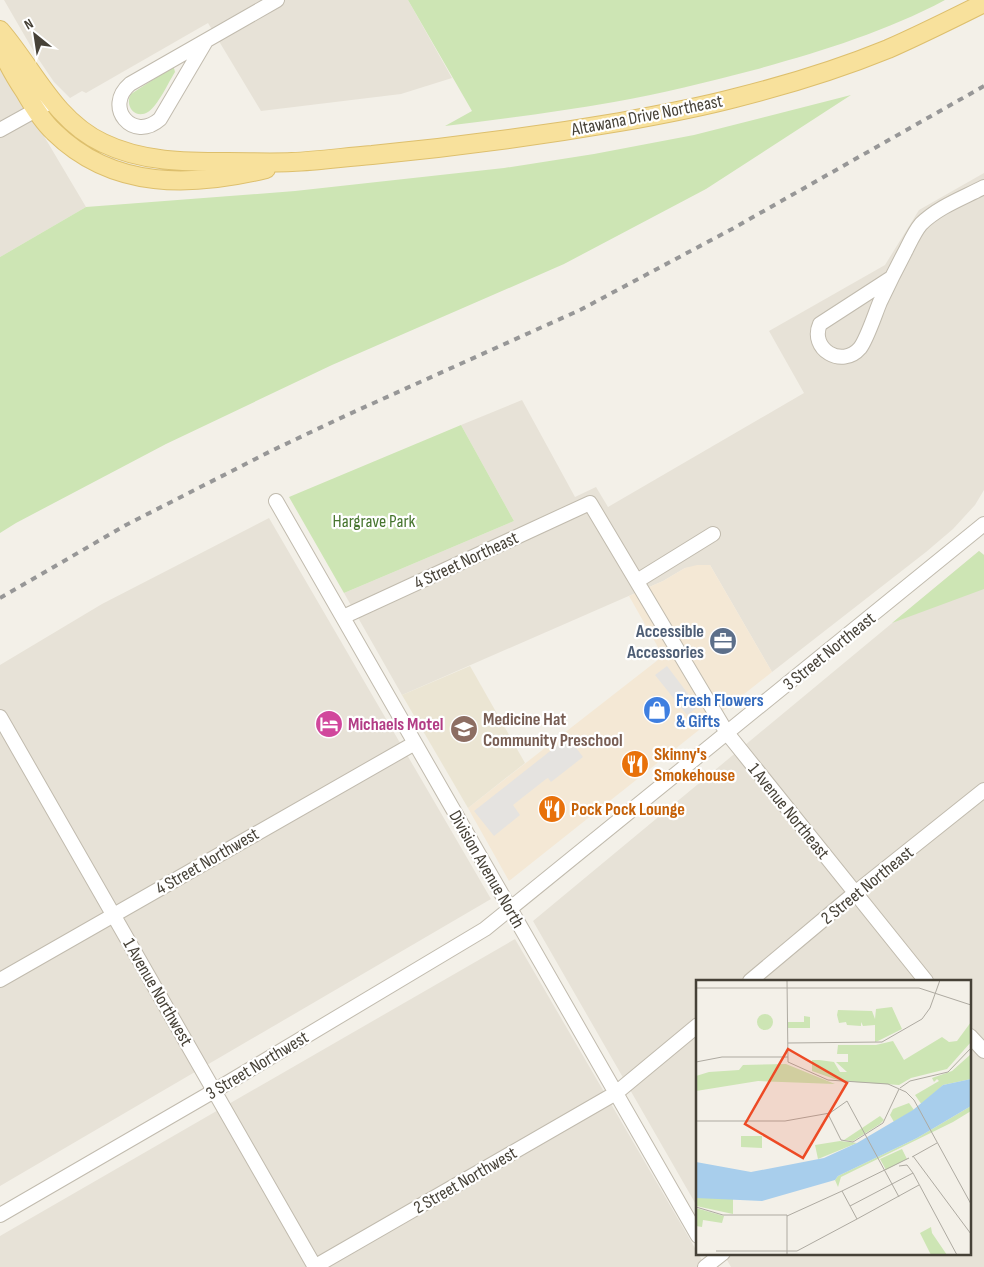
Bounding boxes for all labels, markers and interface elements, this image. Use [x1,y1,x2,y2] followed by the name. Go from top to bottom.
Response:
[10,10,60,60] north arrow
[21,15,36,33] text: N
[569,90,725,141] street label: Altawana Drive Northeast
[333,511,416,532] park label: Hargrave Park
[411,527,522,594] street label: 4 Street Northeast
[779,607,880,695] street label: 3 Street Northeast
[626,621,704,663] place label: Accessible Accessories
[708,626,738,656] office icon: Accessible Accessories
[676,690,764,732] place label: Fresh Flowers & Gifts
[642,695,672,725] shop icon: Fresh Flowers & Gifts
[314,709,344,739] hotel icon: Michaels Motel
[483,709,623,751] place label: Medicine Hat Community Preschool
[348,714,443,735] place label: Michaels Motel
[449,714,479,744] school or university icon: Medicine Hat Community Preschool
[654,744,735,786] place label: Skinny's Smokehouse
[620,749,650,779] restaurant icon: Skinny's Smokehouse
[744,759,834,864] street label: 1 Avenue Northeast
[537,794,567,824] restaurant icon: Pock Pock Lounge
[571,799,685,820] place label: Pock Pock Lounge
[444,807,529,932] street label: Division Avenue North
[152,823,263,899] street label: 4 Street Northwest
[817,842,918,929] street label: 2 Street Northeast
[118,935,197,1050] street label: 1 Avenue Northwest
[696,980,972,1254] inset map
[202,1026,313,1104] street label: 3 Street Northwest
[410,1142,521,1218] street label: 2 Street Northwest

